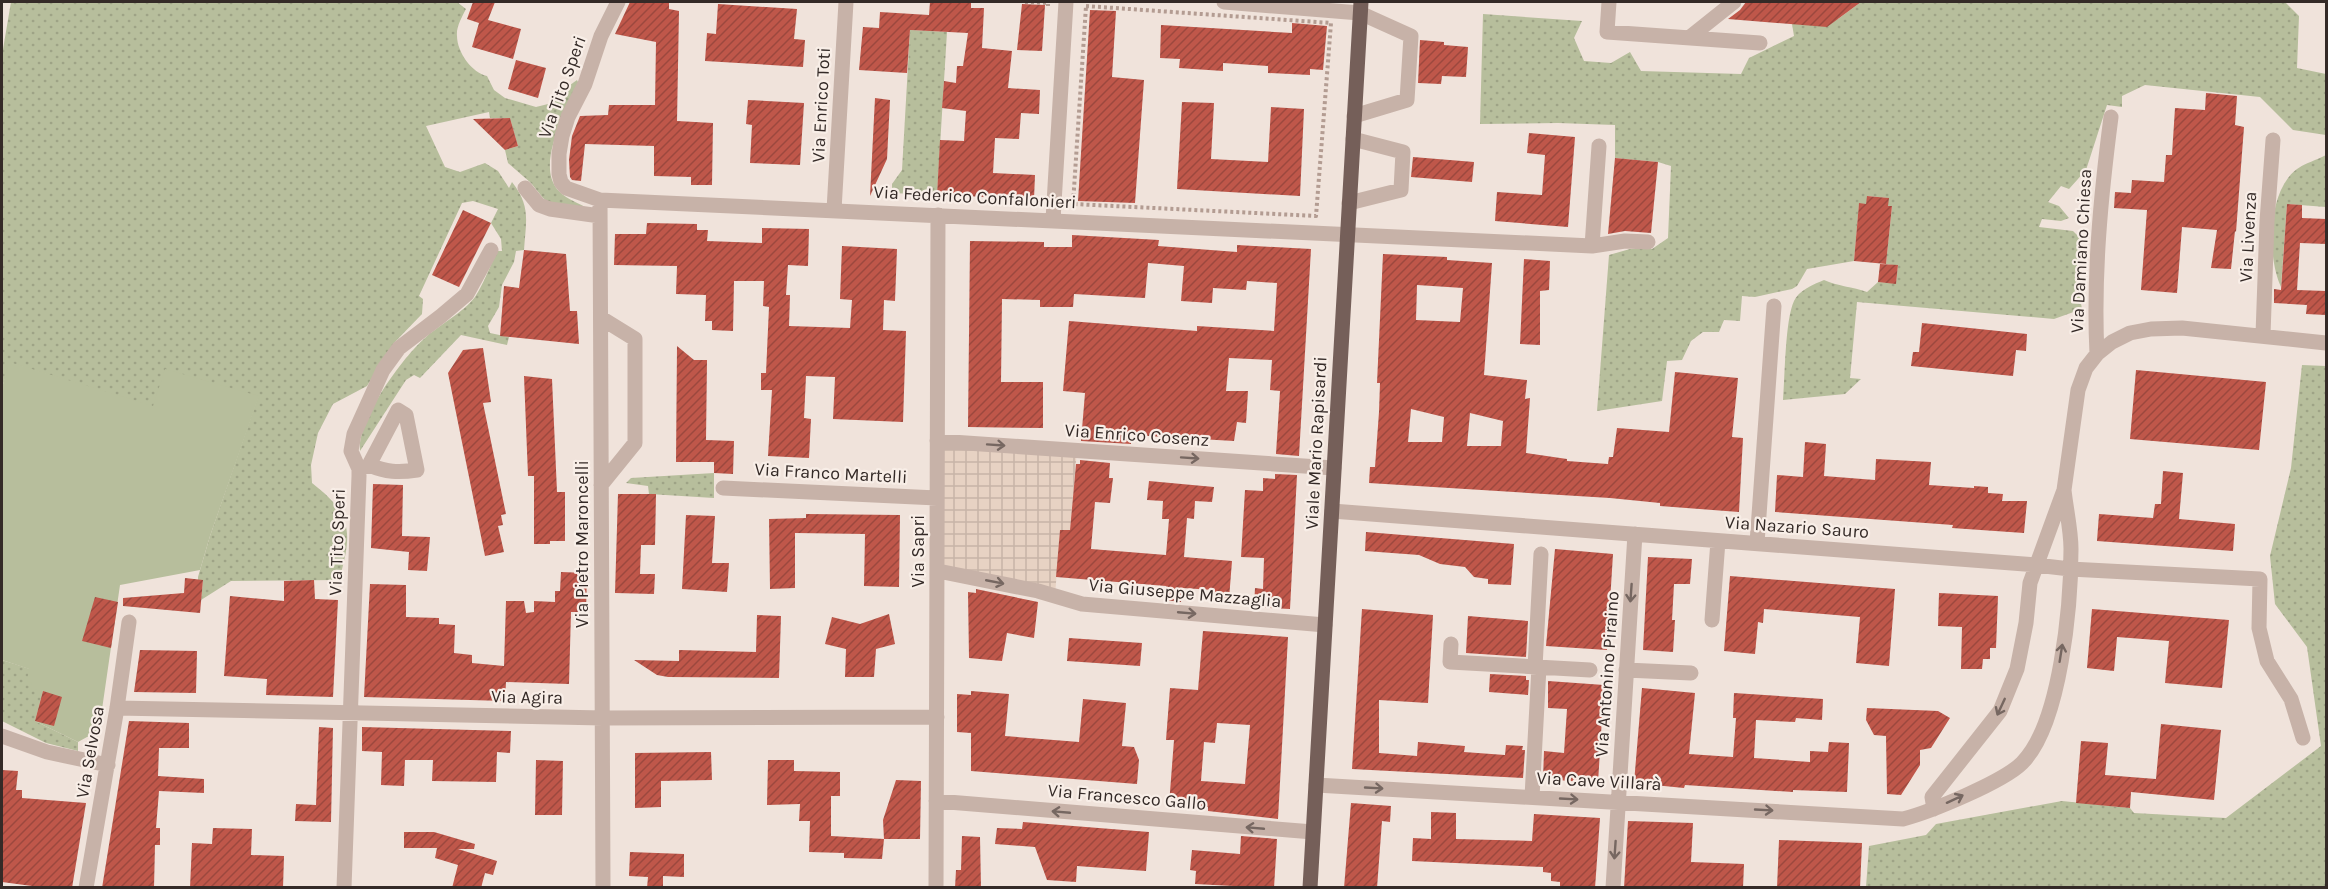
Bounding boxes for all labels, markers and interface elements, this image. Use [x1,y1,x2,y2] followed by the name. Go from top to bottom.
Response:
[533,33,591,141] street label: Via Tito Speri
[807,47,835,163] street label: Via Enrico Toti
[2066,168,2096,334] street label: Via Damiano Chiesa
[873,181,1077,213] street label: Via Federico Confalonieri
[2235,191,2261,283] street label: Via Livenza
[1300,356,1332,530] street label: Viale Mario Rapisardi
[1064,419,1210,451] street label: Via Enrico Cosenz
[985,440,1005,451] one-way arrow
[1180,453,1200,464] one-way arrow
[754,458,908,488] street label: Via Franco Martelli
[571,460,593,628] street label: Via Pietro Maroncelli
[324,488,350,596] street label: Via Tito Speri
[1724,511,1870,543] street label: Via Nazario Sauro
[907,515,929,587] street label: Via Sapri
[1088,574,1282,612] street label: Via Giuseppe Mazzaglia
[985,577,1004,588] one-way arrow
[1626,582,1637,602] one-way arrow
[1590,590,1624,758] street label: Via Antonino Piraino
[1176,608,1196,619] one-way arrow
[2056,644,2067,664] one-way arrow
[491,685,563,709] street label: Via Agira
[1995,697,2007,715] one-way arrow
[71,704,109,800] street label: Via Selvosa
[1536,767,1662,795] street label: Via Cave Villarà
[1047,779,1207,815] street label: Via Francesco Gallo
[1364,783,1384,794] one-way arrow
[1946,792,1964,804] one-way arrow
[1559,794,1579,805] one-way arrow
[1753,804,1773,815] one-way arrow
[1051,806,1071,817] one-way arrow
[1246,822,1266,833] one-way arrow
[1609,840,1620,860] one-way arrow

